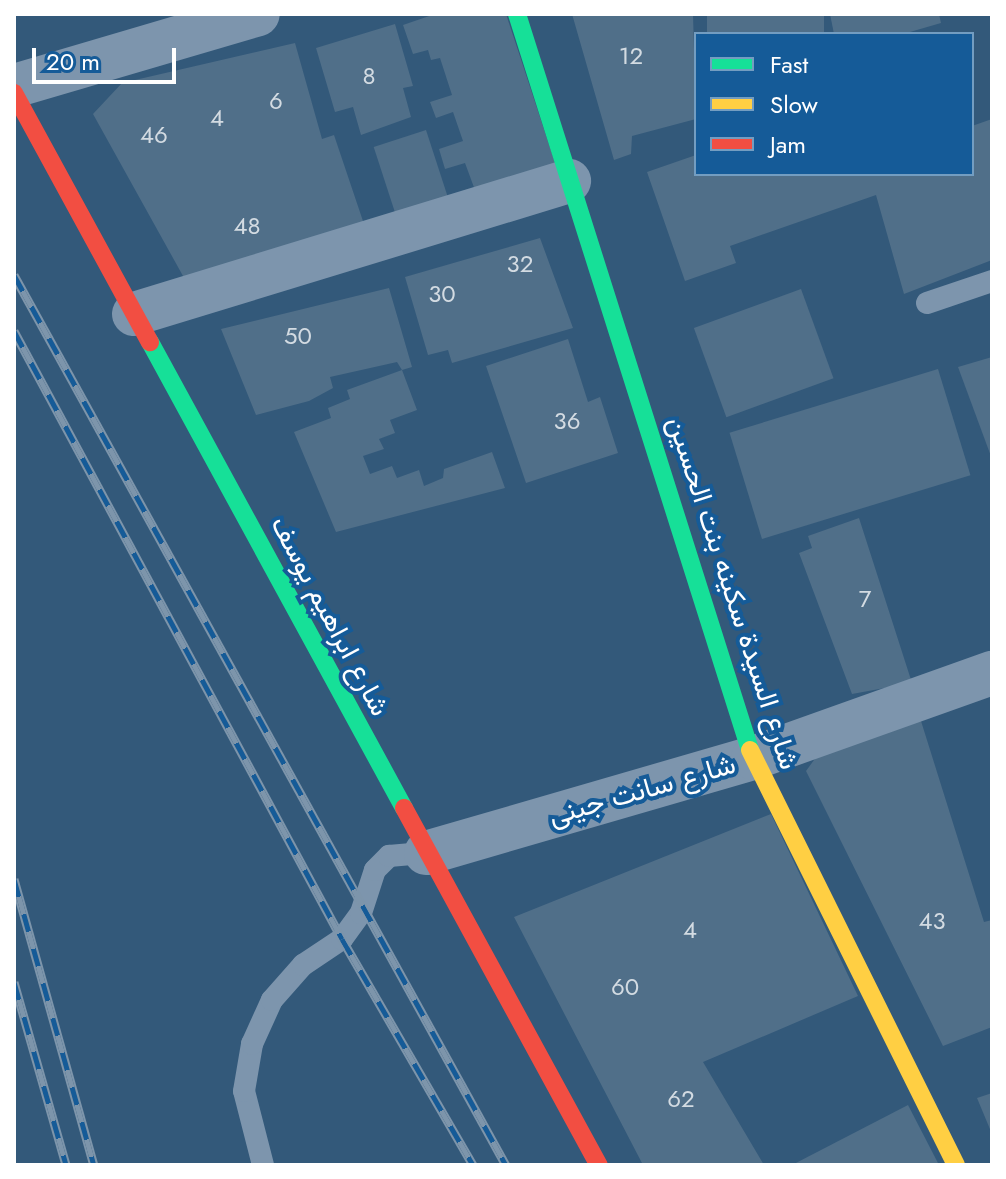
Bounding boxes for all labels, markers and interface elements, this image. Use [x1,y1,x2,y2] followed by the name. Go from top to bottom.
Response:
[36,32,180,82] scale bar
[694,32,974,176] legend
[619,42,643,70] house number: 12
[46,44,100,79] text: 20 m
[770,47,808,82] text: Fast
[362,62,376,90] house number: 8
[269,87,283,115] house number: 6
[770,87,818,122] text: Slow
[210,104,224,132] house number: 4
[140,121,168,149] house number: 46
[770,127,806,162] text: Jam
[233,212,261,240] house number: 48
[507,250,533,278] house number: 32
[428,280,456,308] house number: 30
[284,322,312,350] house number: 50
[554,407,580,435] house number: 36
[660,412,806,774] street label: شارع السيدة سكينه بنت الحسين
[263,510,397,722] street label: شارع ابراهيم يوسف
[859,585,871,613] house number: 7
[545,747,739,833] street label: شارع سانت جينى
[918,907,946,935] house number: 43
[683,916,697,944] house number: 4
[611,973,639,1001] house number: 60
[667,1085,695,1113] house number: 62

